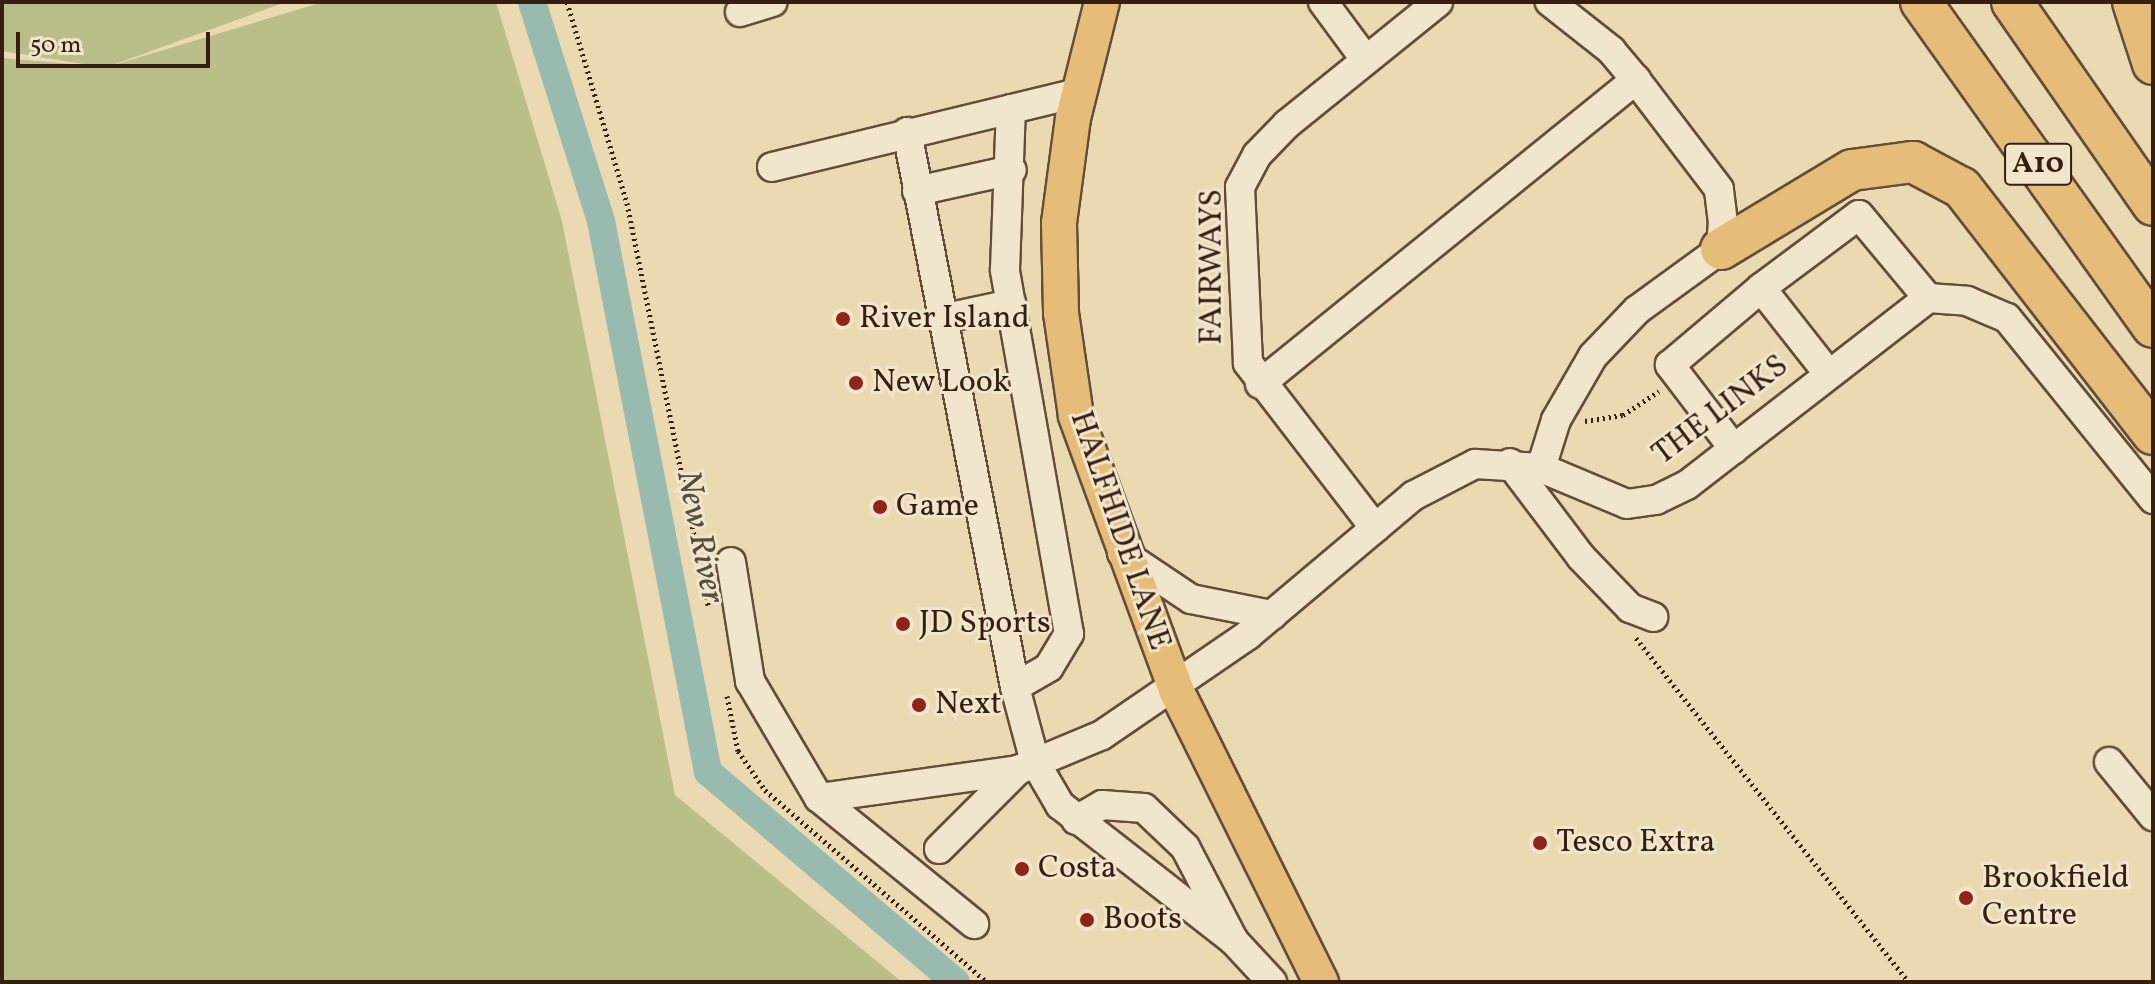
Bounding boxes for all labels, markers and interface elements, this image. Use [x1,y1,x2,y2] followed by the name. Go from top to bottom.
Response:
[20,16,214,66] scale bar
[30,29,82,63] text: 50 m
[2004,138,2072,190] road number: A10
[1194,189,1232,345] street label: FAIRWAYS
[859,300,1030,338] place label: River Island
[834,310,852,328] marker: River Island
[1646,348,1796,474] street label: THE LINKS
[872,364,1011,402] place label: New Look
[847,374,865,392] marker: New Look
[1060,406,1178,656] street label: HALFHIDE LANE
[666,467,732,607] water label: New River
[896,488,979,526] place label: Game
[871,498,889,516] marker: Game
[919,605,1051,643] place label: JD Sports
[894,615,912,633] marker: JD Sports
[935,686,1002,724] place label: Next
[910,696,928,714] marker: Next
[1556,824,1716,862] place label: Tesco Extra
[1531,834,1549,852] marker: Tesco Extra
[1038,850,1117,888] place label: Costa
[1013,860,1031,878] marker: Costa
[1982,861,2129,936] place label: Brookfield Centre
[1957,889,1975,907] marker: Brookfield Centre
[1103,901,1182,939] place label: Boots
[1078,911,1096,929] marker: Boots

